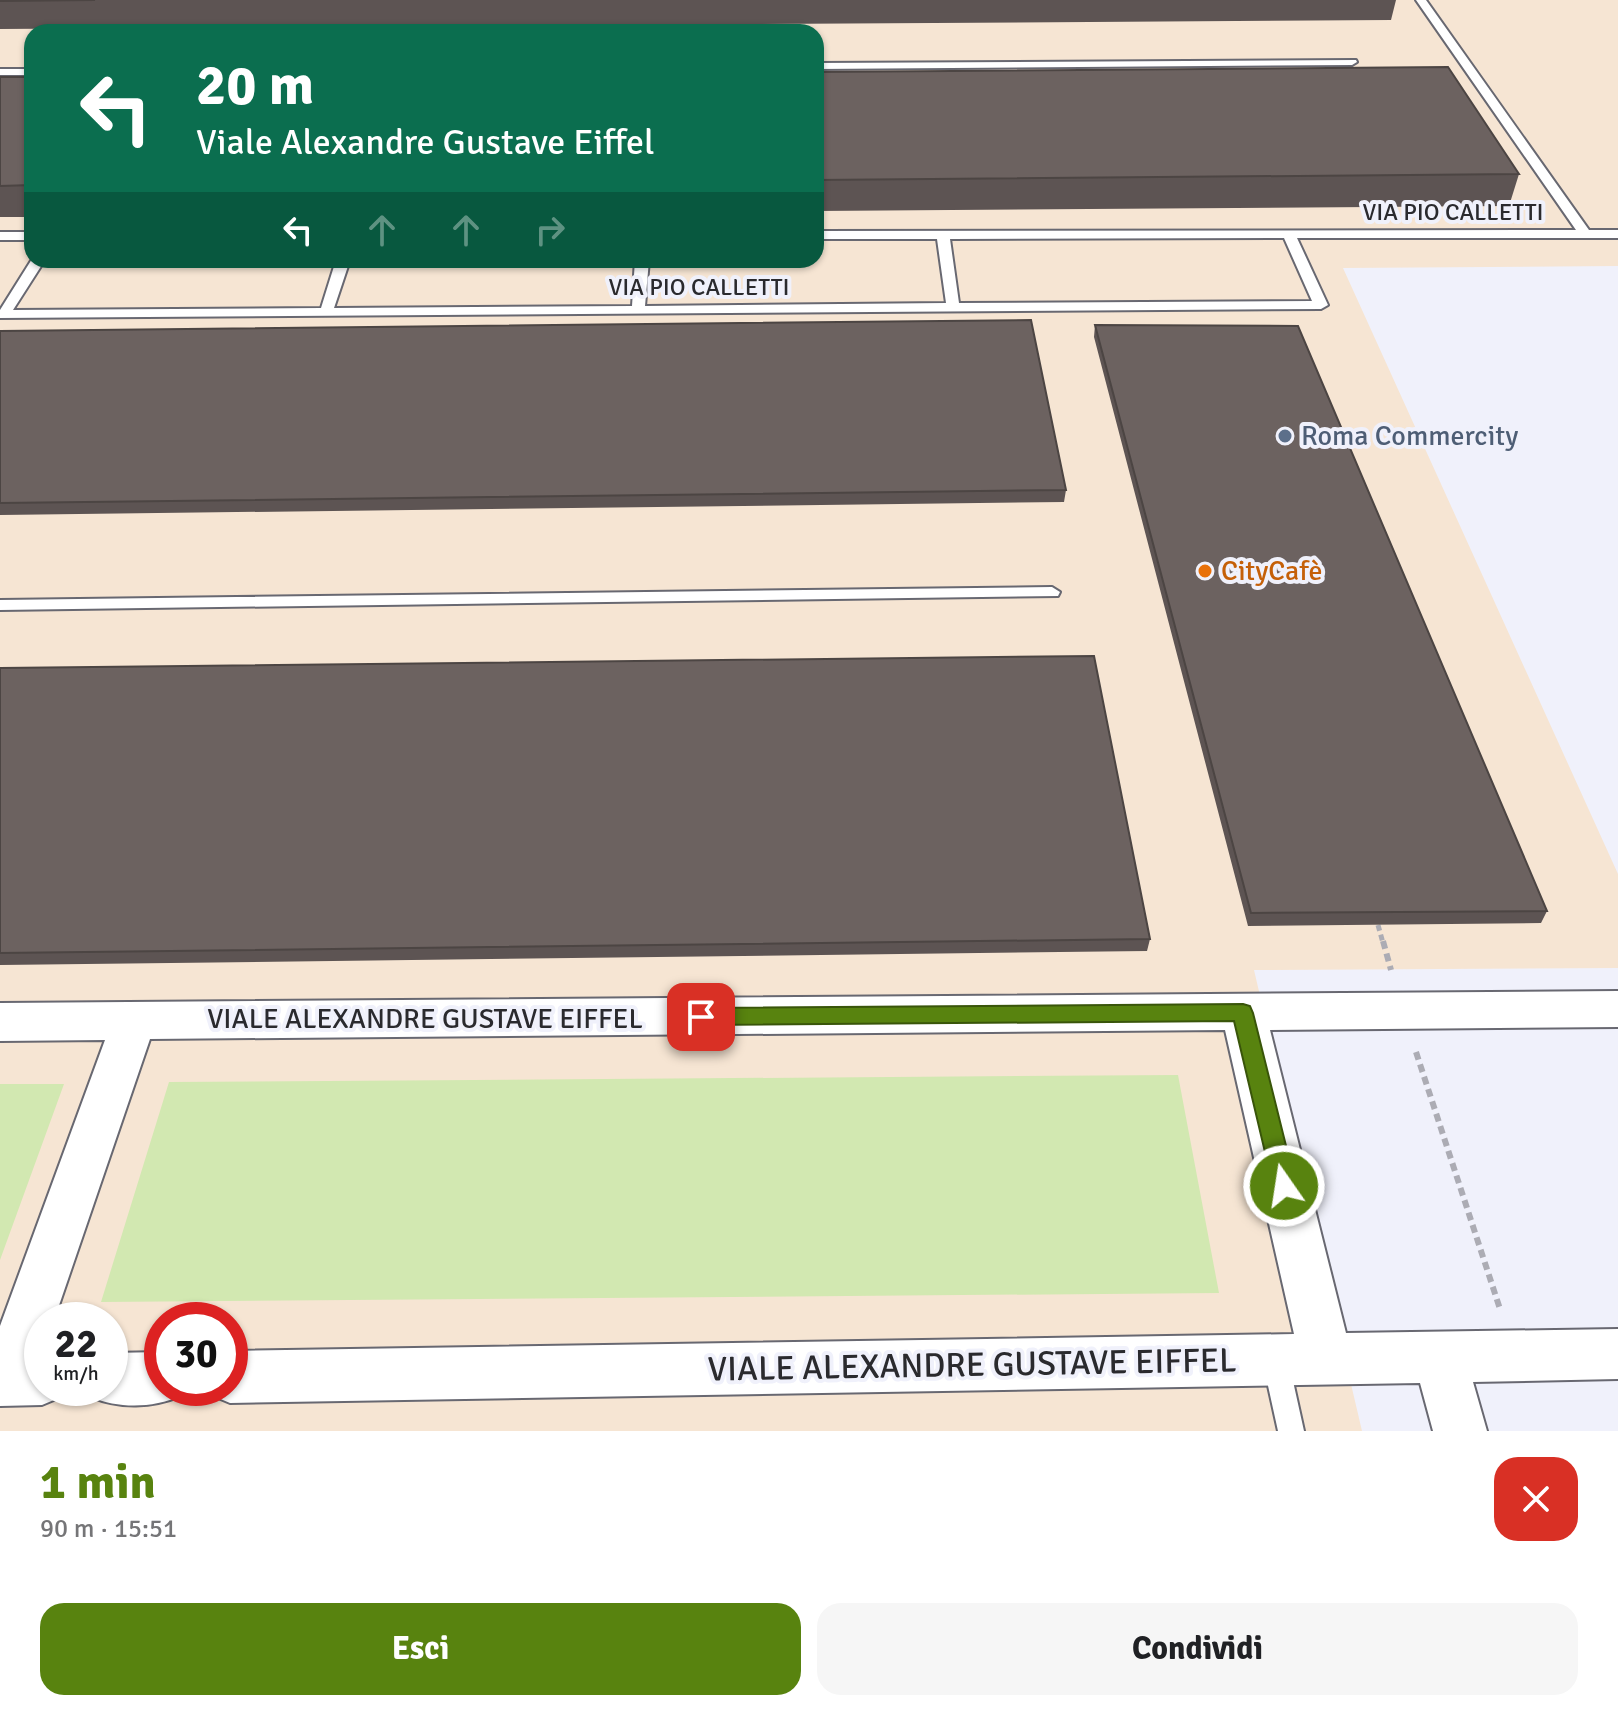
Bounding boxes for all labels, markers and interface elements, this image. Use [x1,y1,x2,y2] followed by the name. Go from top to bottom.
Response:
[196,51,314,120] text: 20 m
[64,56,168,160] icon: left
[196,120,655,165] text: Viale Alexandre Gustave Eiffel
[1362,197,1544,227] street label: VIA PIO CALLETTI
[276,208,320,252] icon: left
[360,208,404,252] icon: ahead
[444,208,488,252] icon: ahead
[528,208,572,252] icon: right
[608,272,790,302] street label: VIA PIO CALLETTI
[1301,419,1518,453] place label: Roma Commercity
[1276,427,1294,445] marker: Roma Commercity
[1221,554,1322,588] place label: CityCafè
[1196,562,1214,580] marker: CityCafè
[667,983,735,1051] pin
[679,995,723,1039] icon: arrive
[207,1002,643,1036] street label: VIALE ALEXANDRE GUSTAVE EIFFEL
[1242,1144,1326,1228] position arrow
[144,1302,248,1406] speed limit sign: 30
[54,1319,98,1369] text: 22
[707,1339,1237,1391] street label: VIALE ALEXANDRE GUSTAVE EIFFEL
[53,1361,99,1386] text: km/h
[40,1453,156,1512] text: 1 min
[1494,1457,1578,1541] button: close
[40,1513,177,1545] text: 90 m · 15:51
[40,1603,801,1695] button: Esci
[817,1603,1578,1695] button: Condividi

